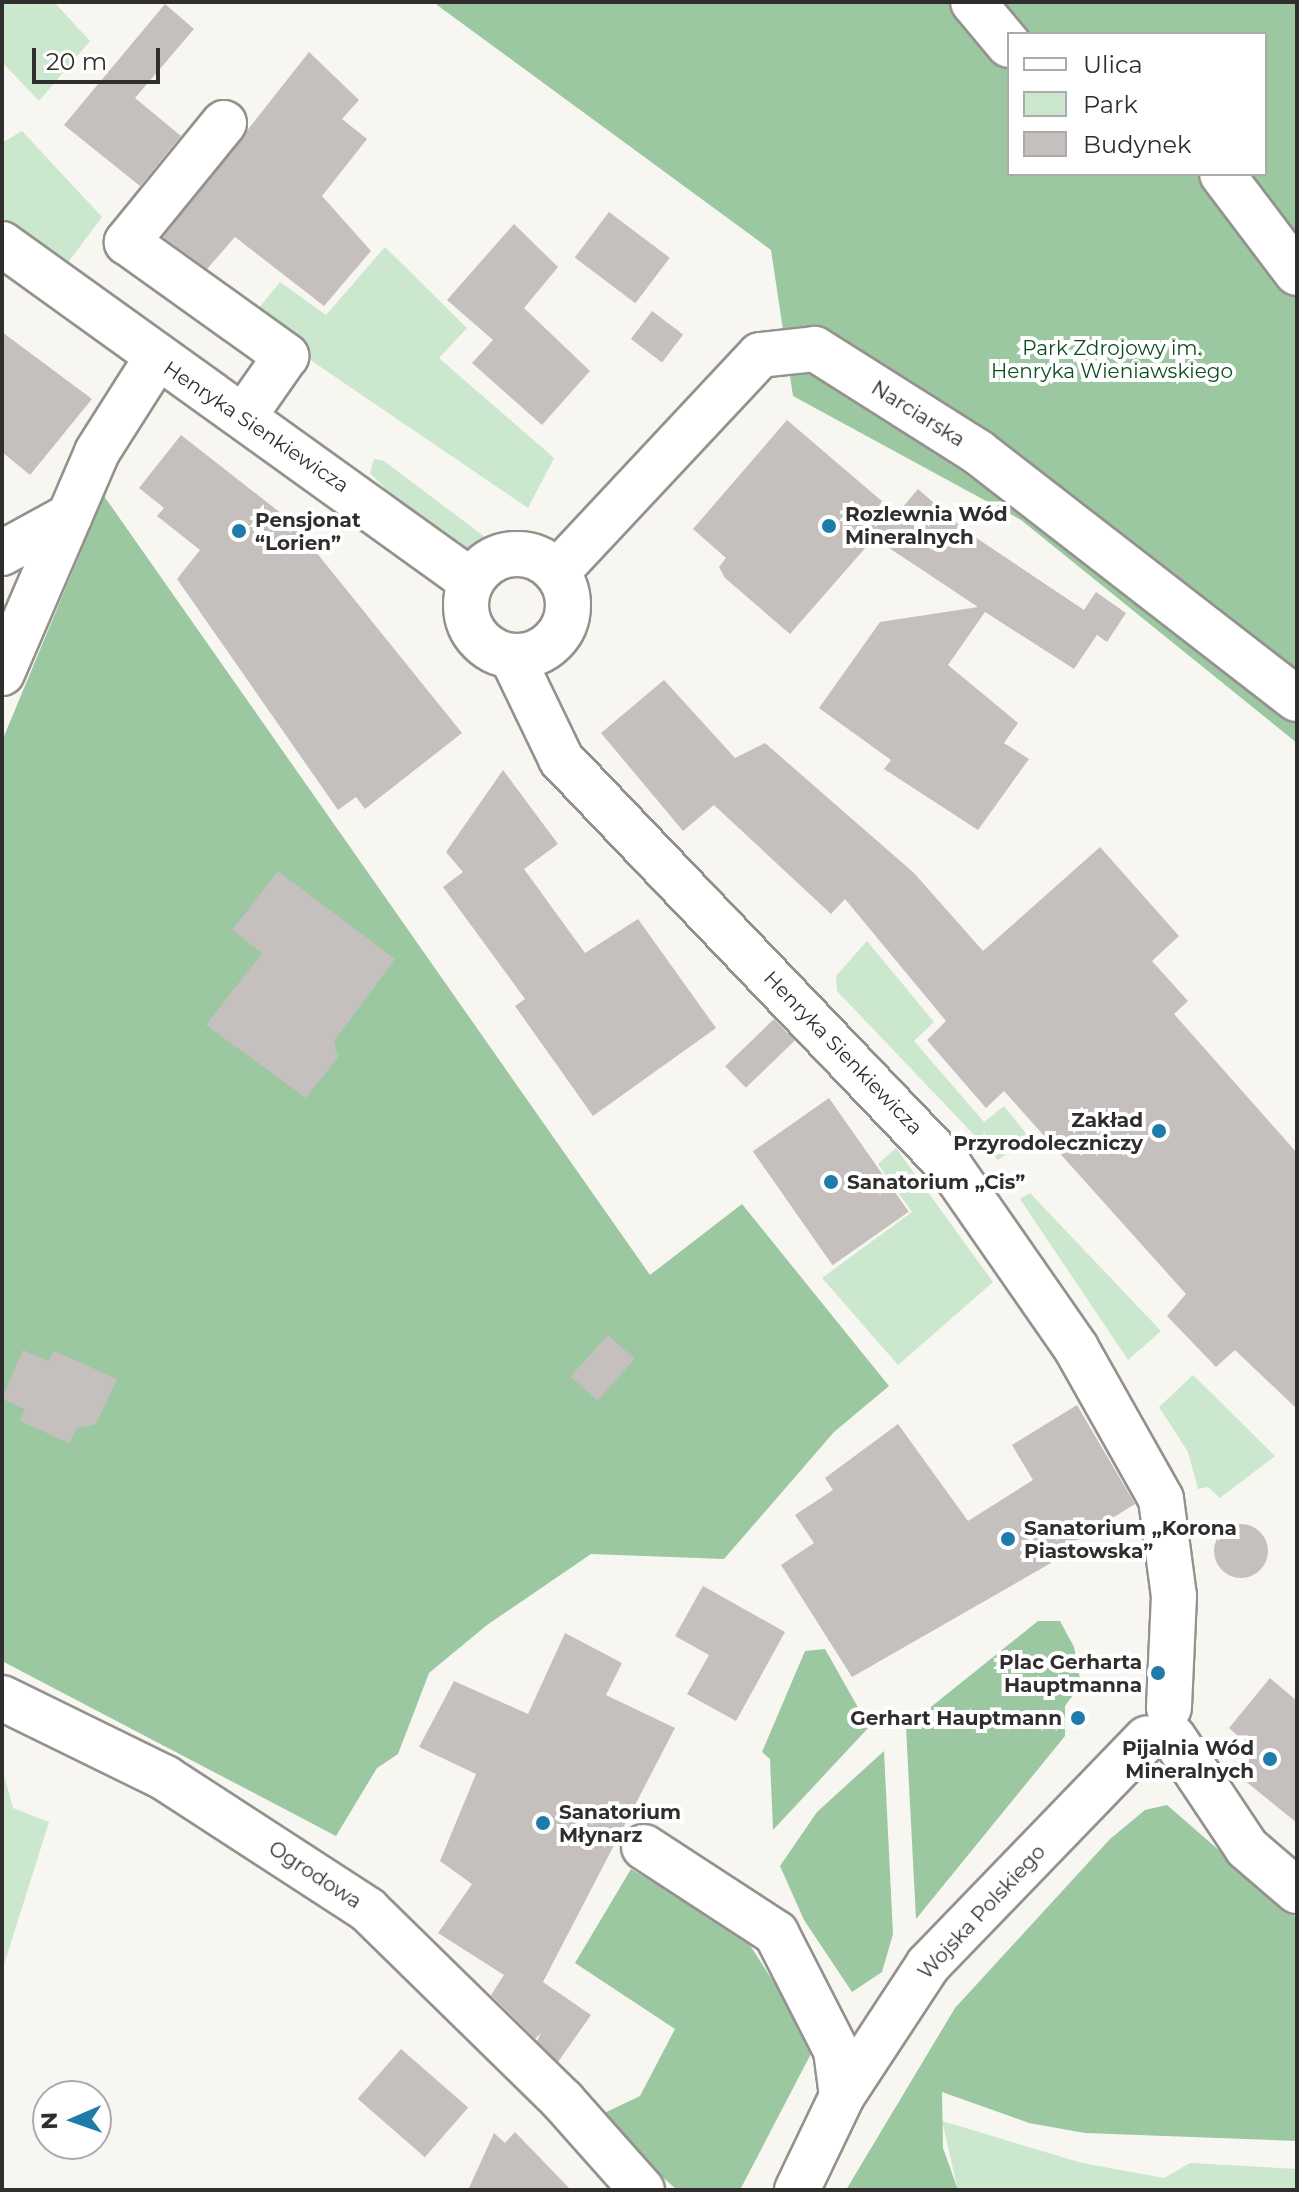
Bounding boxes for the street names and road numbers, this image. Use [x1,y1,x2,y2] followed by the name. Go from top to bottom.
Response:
[159,356,353,498] street label: Henryka Sienkiewicza
[867,376,969,452] street label: Narciarska
[759,966,927,1140] street label: Henryka Sienkiewicza
[264,1836,366,1914] street label: Ogrodowa
[914,1840,1050,1984] street label: Wojska Polskiego

